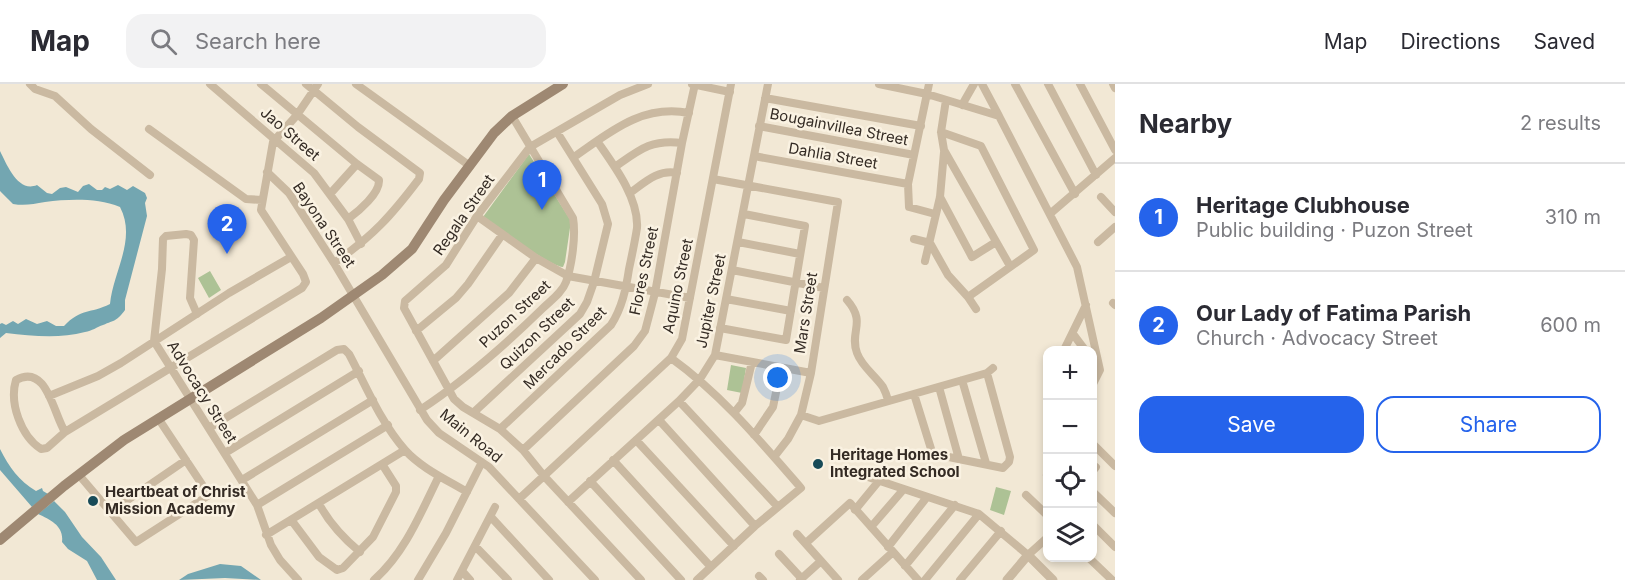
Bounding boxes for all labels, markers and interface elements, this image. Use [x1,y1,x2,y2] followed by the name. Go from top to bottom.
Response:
[126,14,546,68] search box
[30,24,90,58] text: Map
[147,25,180,58] icon: search
[195,28,321,54] text: Search here
[1324,29,1367,54] text: Map
[1400,29,1501,54] text: Directions
[1534,29,1595,54] text: Saved
[257,103,324,165] street label: Jao Street
[768,104,910,149] street label: Bougainvillea Street
[1139,108,1232,139] text: Nearby
[1520,111,1601,135] text: 2 results
[787,138,879,173] street label: Dahlia Street
[522,160,562,210] pin: 1
[429,171,498,259] street label: Regala Street
[289,178,360,271] street label: Bayona Street
[1196,192,1410,218] text: Heritage Clubhouse
[208,204,246,254] pin: 2
[1154,205,1163,229] text: 1
[1545,205,1601,229] text: 310 m
[1196,218,1473,242] text: Public building · Puzon Street
[625,225,662,317] street label: Flores Street
[658,237,697,335] street label: Aquino Street
[691,252,730,350] street label: Jupiter Street
[790,271,821,355] street label: Mars Street
[475,276,554,352] street label: Puzon Street
[495,293,578,374] street label: Quizon Street
[1196,300,1471,326] text: Our Lady of Fatima Parish
[519,302,610,393] street label: Mercado Street
[1152,313,1165,337] text: 2
[1540,313,1601,337] text: 600 m
[1196,326,1438,350] text: Church · Advocacy Street
[163,337,242,447] street label: Advocacy Street
[1043,346,1097,562] map controls
[1043,346,1097,400] button: +
[763,363,792,392] your location
[1139,396,1364,453] button: Save
[1376,396,1601,453] button: Share
[1043,400,1097,454] button: −
[436,405,506,467] street label: Main Road
[830,445,960,481] place label: Heritage Homes Integrated School
[1043,454,1097,508] button: locate
[811,457,825,471] marker: Heritage Homes Integrated School
[105,482,246,518] place label: Heartbeat of Christ Mission Academy
[86,494,100,508] marker: Heartbeat of Christ Mission Academy
[1043,508,1097,562] button: layers

